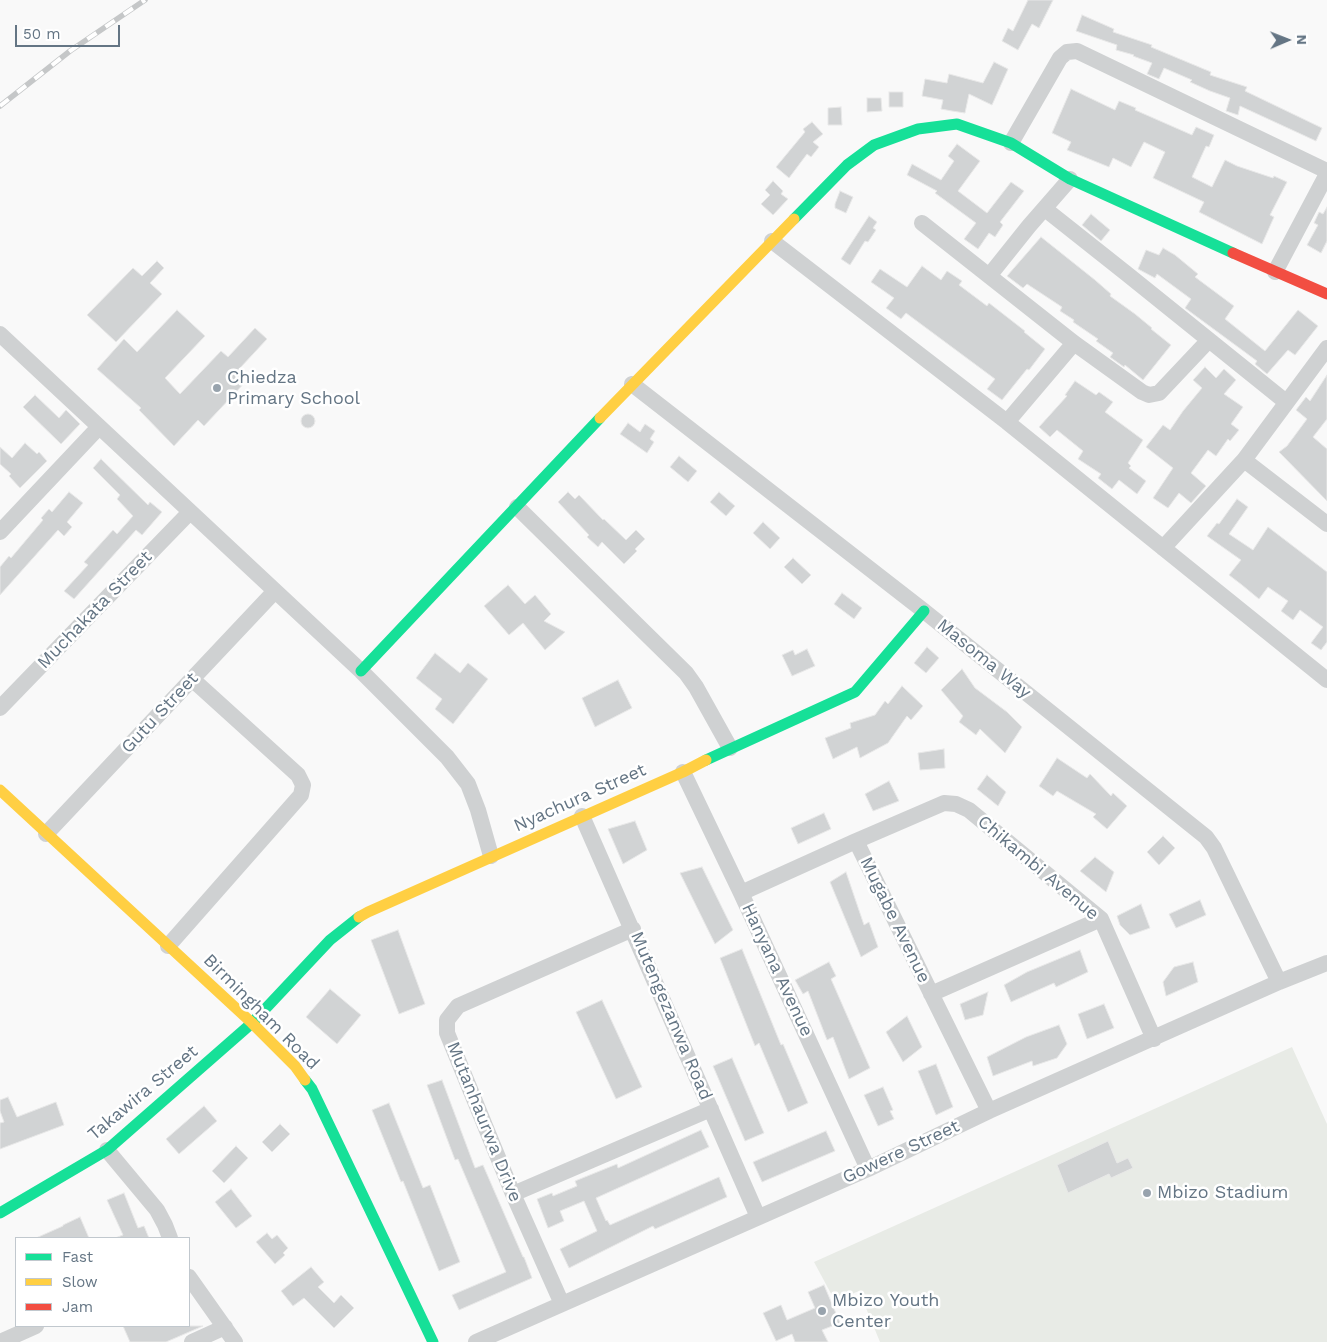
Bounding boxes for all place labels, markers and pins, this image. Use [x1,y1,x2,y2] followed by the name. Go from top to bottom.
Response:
[227,367,360,409] place label: Chiedza Primary School
[211,382,223,394] marker: Chiedza Primary School
[1157,1182,1288,1204] place label: Mbizo Stadium
[1141,1187,1153,1199] marker: Mbizo Stadium
[832,1290,939,1332] place label: Mbizo Youth Center
[816,1305,828,1317] marker: Mbizo Youth Center

